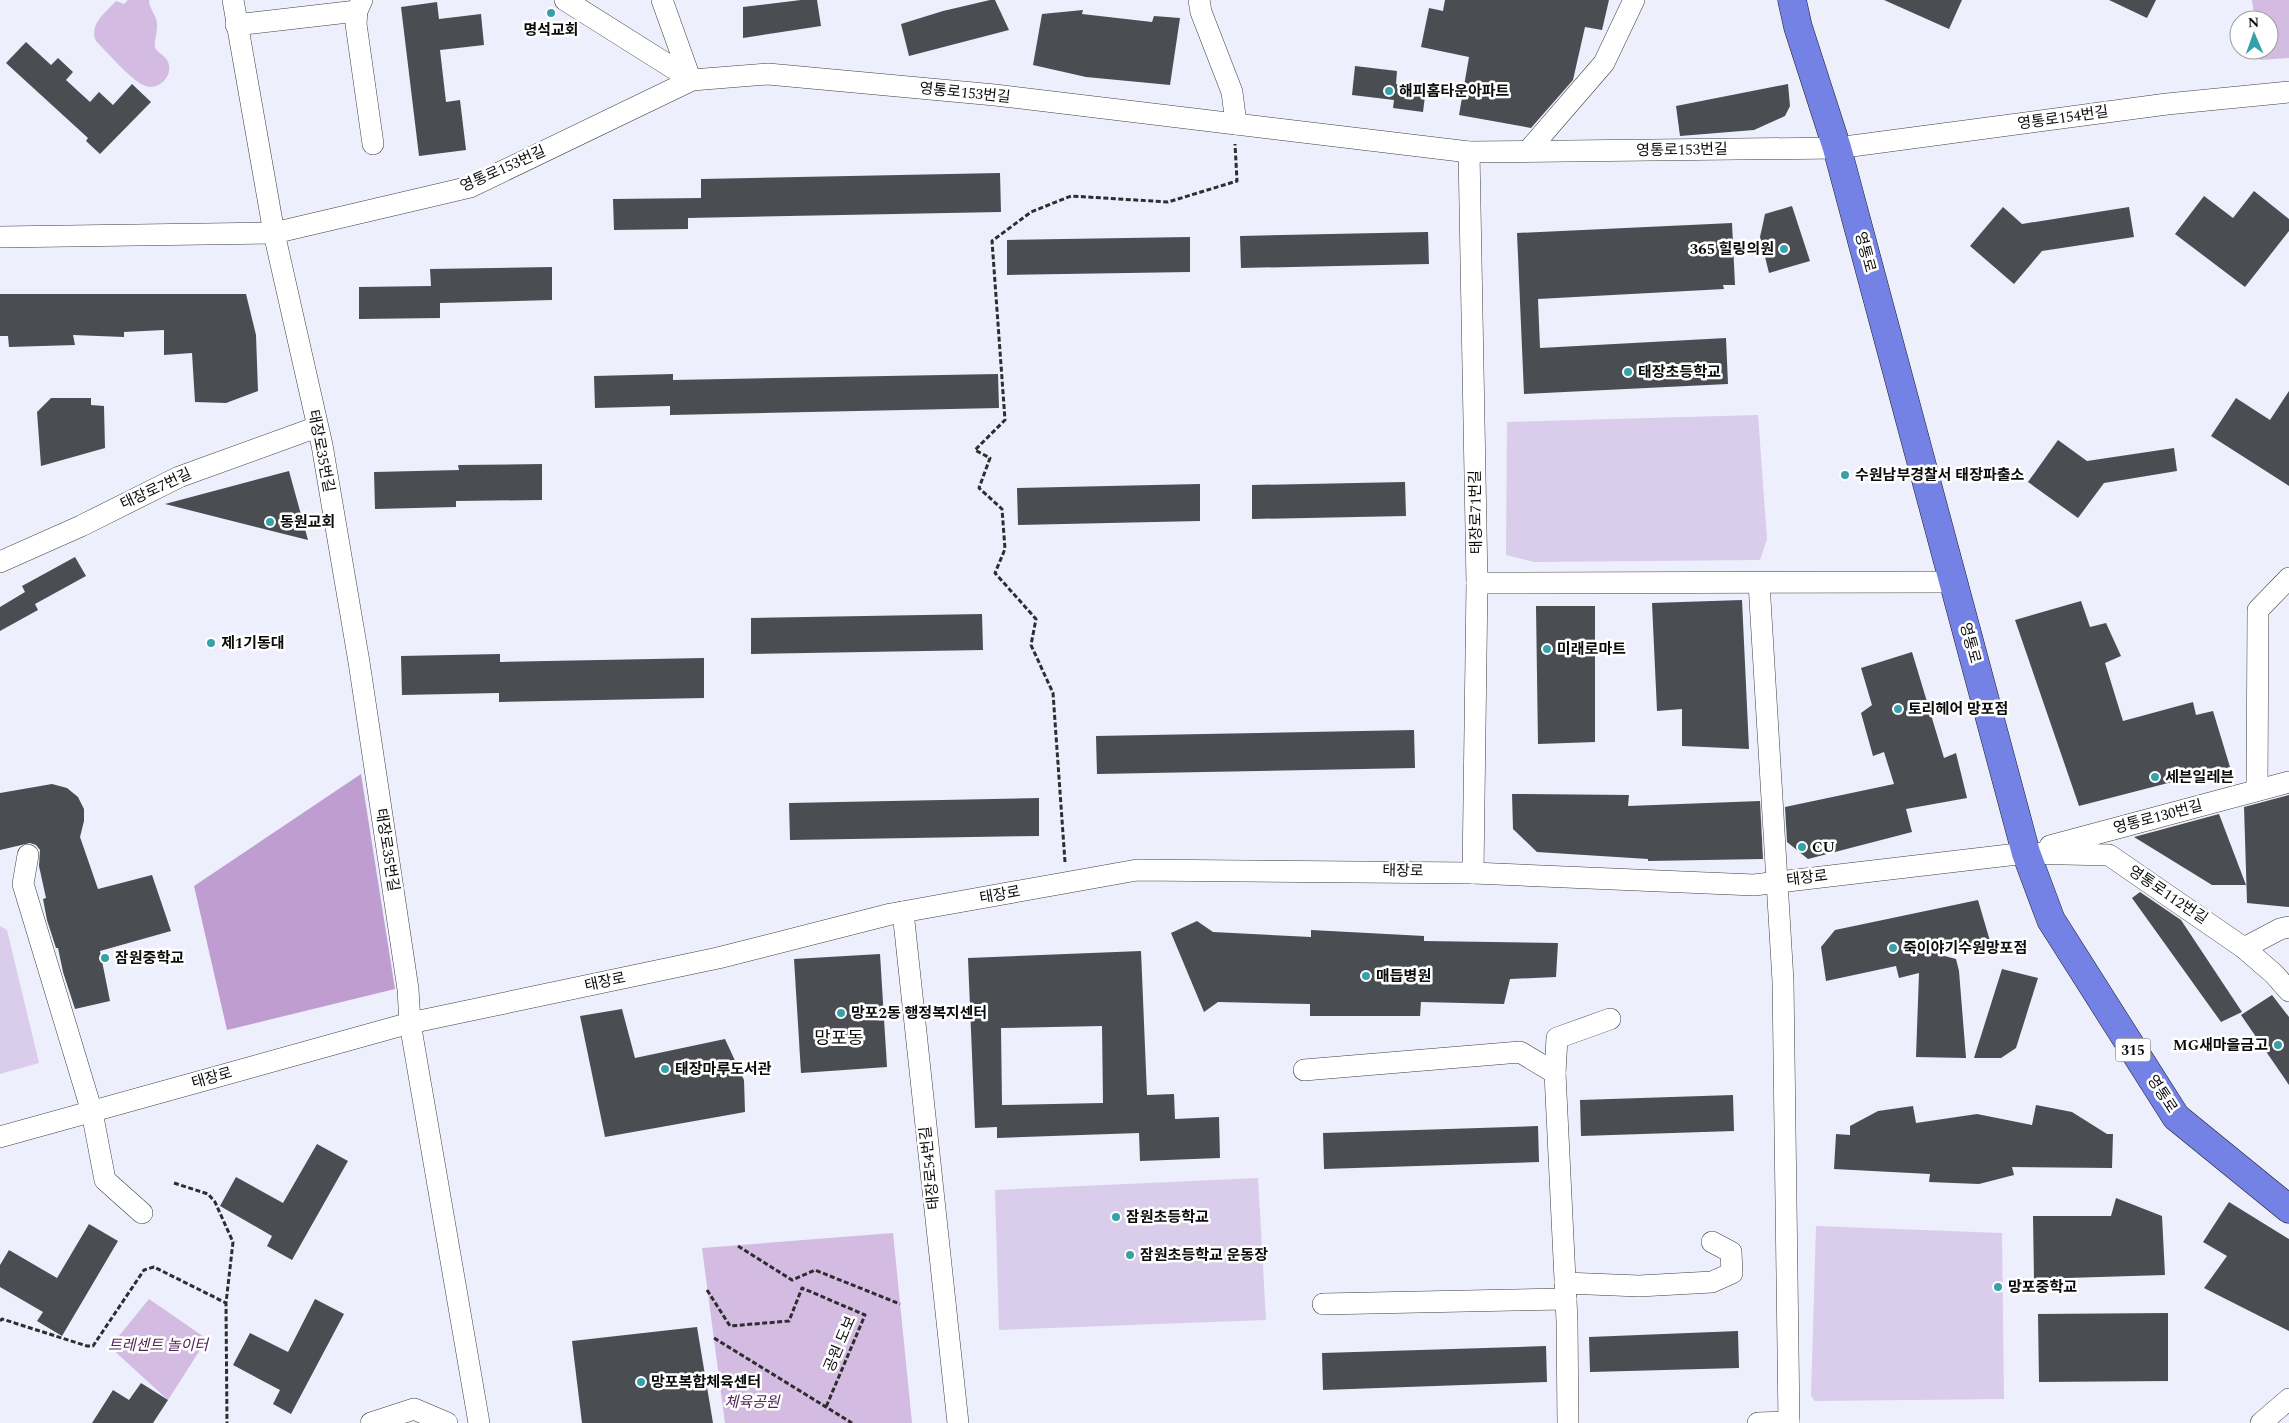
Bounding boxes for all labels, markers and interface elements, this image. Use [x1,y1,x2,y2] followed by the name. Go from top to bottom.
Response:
[545,7,557,19] marker: 명석교회
[2229,10,2279,60] north arrow
[2247,12,2260,33] text: N
[523,19,579,42] place label: 명석교회
[918,77,1012,109] street label: 영통로153번길
[1399,80,1510,103] place label: 해피홈타운아파트
[1383,85,1395,97] marker: 해피홈타운아파트
[2016,100,2110,136] street label: 영통로154번길
[1636,138,1728,162] street label: 영통로153번길
[457,140,549,198] street label: 영통로153번길
[1849,229,1881,275] street label: 영통로
[1690,238,1774,261] place label: 365 힐링의원
[1778,243,1790,255] marker: 365 힐링의원
[1638,361,1721,384] place label: 태장초등학교
[1622,366,1634,378] marker: 태장초등학교
[302,408,340,494] street label: 태장로35번길
[116,462,196,516] street label: 태장로7번길
[1855,464,2025,487] place label: 수원남부경찰서 태장파출소
[1839,469,1851,481] marker: 수원남부경찰서 태장파출소
[1464,470,1488,554] street label: 태장로71번길
[280,511,335,534] place label: 동원교회
[264,516,276,528] marker: 동원교회
[1954,620,1986,666] street label: 영통로
[221,632,285,655] place label: 제1기동대
[205,637,217,649] marker: 제1기동대
[1557,638,1626,661] place label: 미래로마트
[1541,643,1553,655] marker: 미래로마트
[1908,698,2008,721] place label: 토리헤어 망포점
[1892,703,1904,715] marker: 토리헤어 망포점
[2165,766,2234,789] place label: 세븐일레븐
[2149,771,2161,783] marker: 세븐일레븐
[2111,794,2205,840] street label: 영통로130번길
[369,807,405,893] street label: 태장로35번길
[1812,836,1835,859] place label: CU
[1796,841,1808,853] marker: CU
[1382,859,1424,883] street label: 태장로
[2124,860,2212,930] street label: 영통로112번길
[1785,864,1829,892] street label: 태장로
[978,880,1022,910] street label: 태장로
[1903,937,2027,960] place label: 죽이야기수원망포점
[1887,942,1899,954] marker: 죽이야기수원망포점
[115,947,184,970] place label: 잠원중학교
[99,952,111,964] marker: 잠원중학교
[1376,965,1431,988] place label: 매듭병원
[582,966,628,998] street label: 태장로
[1360,970,1372,982] marker: 매듭병원
[851,1002,987,1025] place label: 망포2동 행정복지센터
[835,1007,847,1019] marker: 망포2동 행정복지센터
[814,1025,864,1052] district label: 망포동
[2173,1034,2268,1057] place label: MG새마을금고
[2116,1038,2150,1062] road number: 315
[2272,1039,2284,1051] marker: MG새마을금고
[675,1058,772,1081] place label: 태장마루도서관
[189,1061,235,1095] street label: 태장로
[659,1063,671,1075] marker: 태장마루도서관
[2141,1070,2183,1118] street label: 영통로
[914,1125,946,1211] street label: 태장로54번길
[1126,1206,1209,1229] place label: 잠원초등학교
[1110,1211,1122,1223] marker: 잠원초등학교
[1140,1244,1268,1267] place label: 잠원초등학교 운동장
[1124,1249,1136,1261] marker: 잠원초등학교 운동장
[2008,1276,2077,1299] place label: 망포중학교
[1992,1281,2004,1293] marker: 망포중학교
[818,1312,862,1376] street label: 공원 도보
[108,1334,210,1357] park label: 트레센트 놀이터
[651,1371,761,1394] place label: 망포복합체육센터
[635,1376,647,1388] marker: 망포복합체육센터
[724,1391,781,1414] park label: 체육공원

